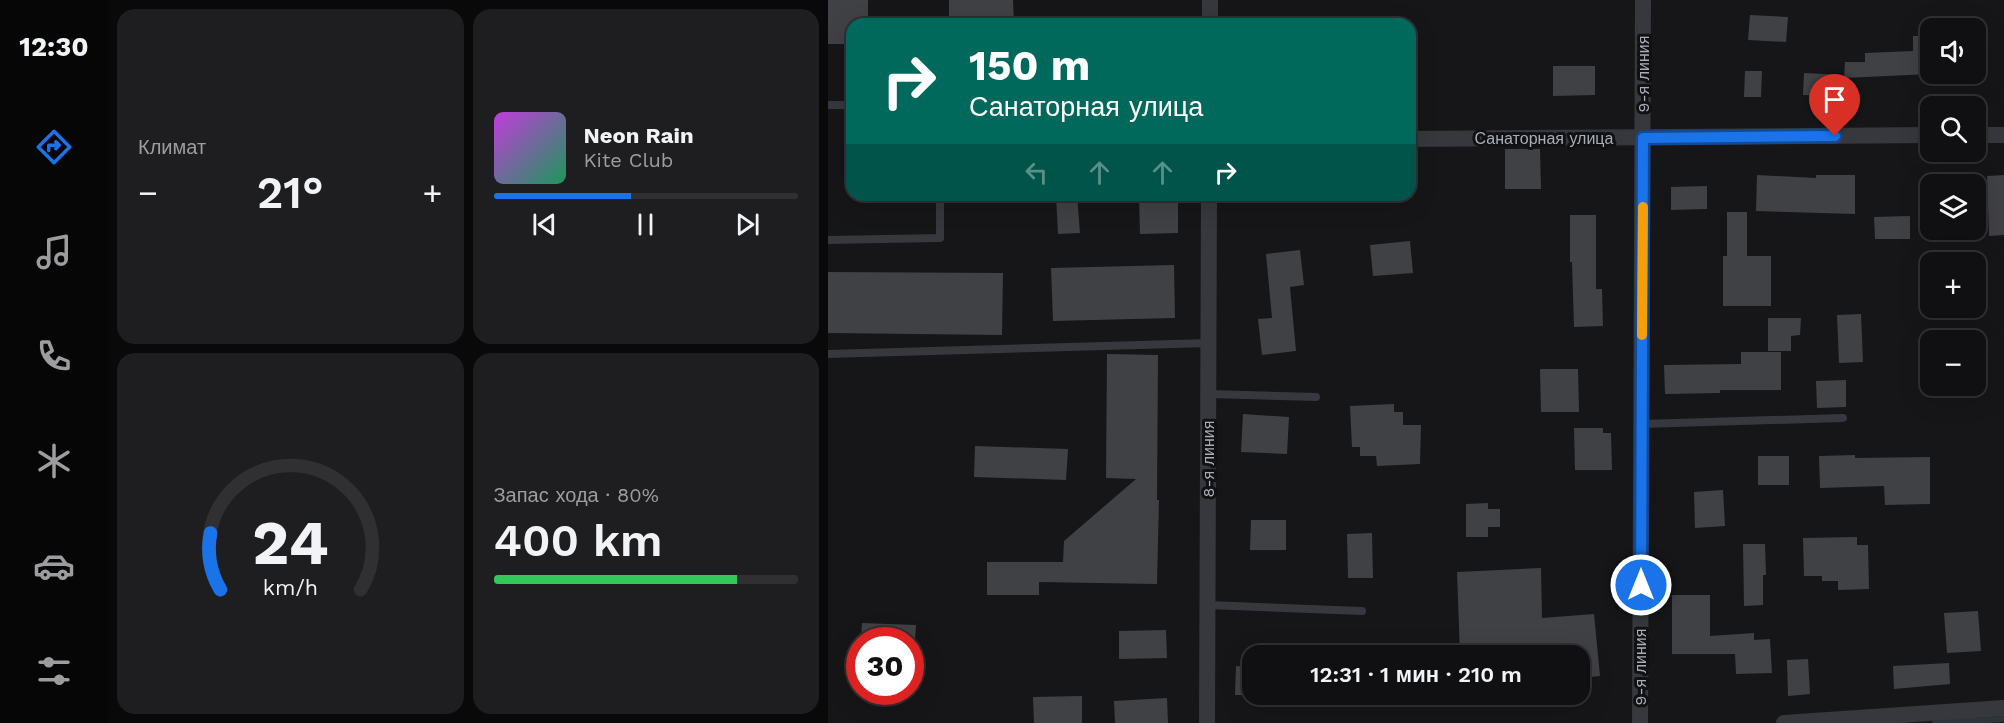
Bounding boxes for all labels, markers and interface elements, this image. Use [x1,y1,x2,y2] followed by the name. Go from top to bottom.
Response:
[1920,18,1986,396] map controls
[1920,18,1986,84] button: sound
[19,31,89,63] text: 12:30
[1634,36,1653,112] street label: 9-я линия
[969,41,1090,90] text: 150 m
[870,42,948,120] icon: right
[1809,74,1860,136] pin
[1818,83,1851,116] icon: arrive
[969,91,1203,123] text: Санаторная улица
[1920,96,1986,162] button: search
[584,123,694,148] text: Neon Rain
[33,126,75,168] icon: directions
[1475,129,1613,148] street label: Санаторная улица
[138,135,206,159] text: Климат
[584,148,673,172] text: Kite Club
[1020,156,1053,189] icon: left
[1083,156,1116,189] icon: ahead
[1146,156,1179,189] icon: ahead
[1209,156,1242,189] icon: right
[257,166,324,219] text: 21°
[138,173,158,212] text: −
[423,173,442,212] text: +
[1920,174,1986,240] button: layers
[528,208,561,241] icon: previous
[629,208,662,241] icon: pause
[731,208,764,241] icon: next
[33,231,75,273] icon: music
[1920,252,1986,318] button: +
[1920,330,1986,396] button: −
[33,335,75,377] icon: phone
[1199,421,1218,497] street label: 8-я линия
[33,440,75,482] icon: climate
[494,483,659,507] text: Запас хода · 80%
[252,506,329,579] text: 24
[494,514,663,567] text: 400 km
[33,545,75,587] icon: car
[1609,553,1673,617] position arrow
[263,576,318,601] text: km/h
[846,627,924,705] speed limit sign: 30
[1631,629,1650,705] street label: 9-я линия
[33,650,75,692] icon: filters
[1310,662,1522,687] text: 12:31 · 1 мин · 210 m

